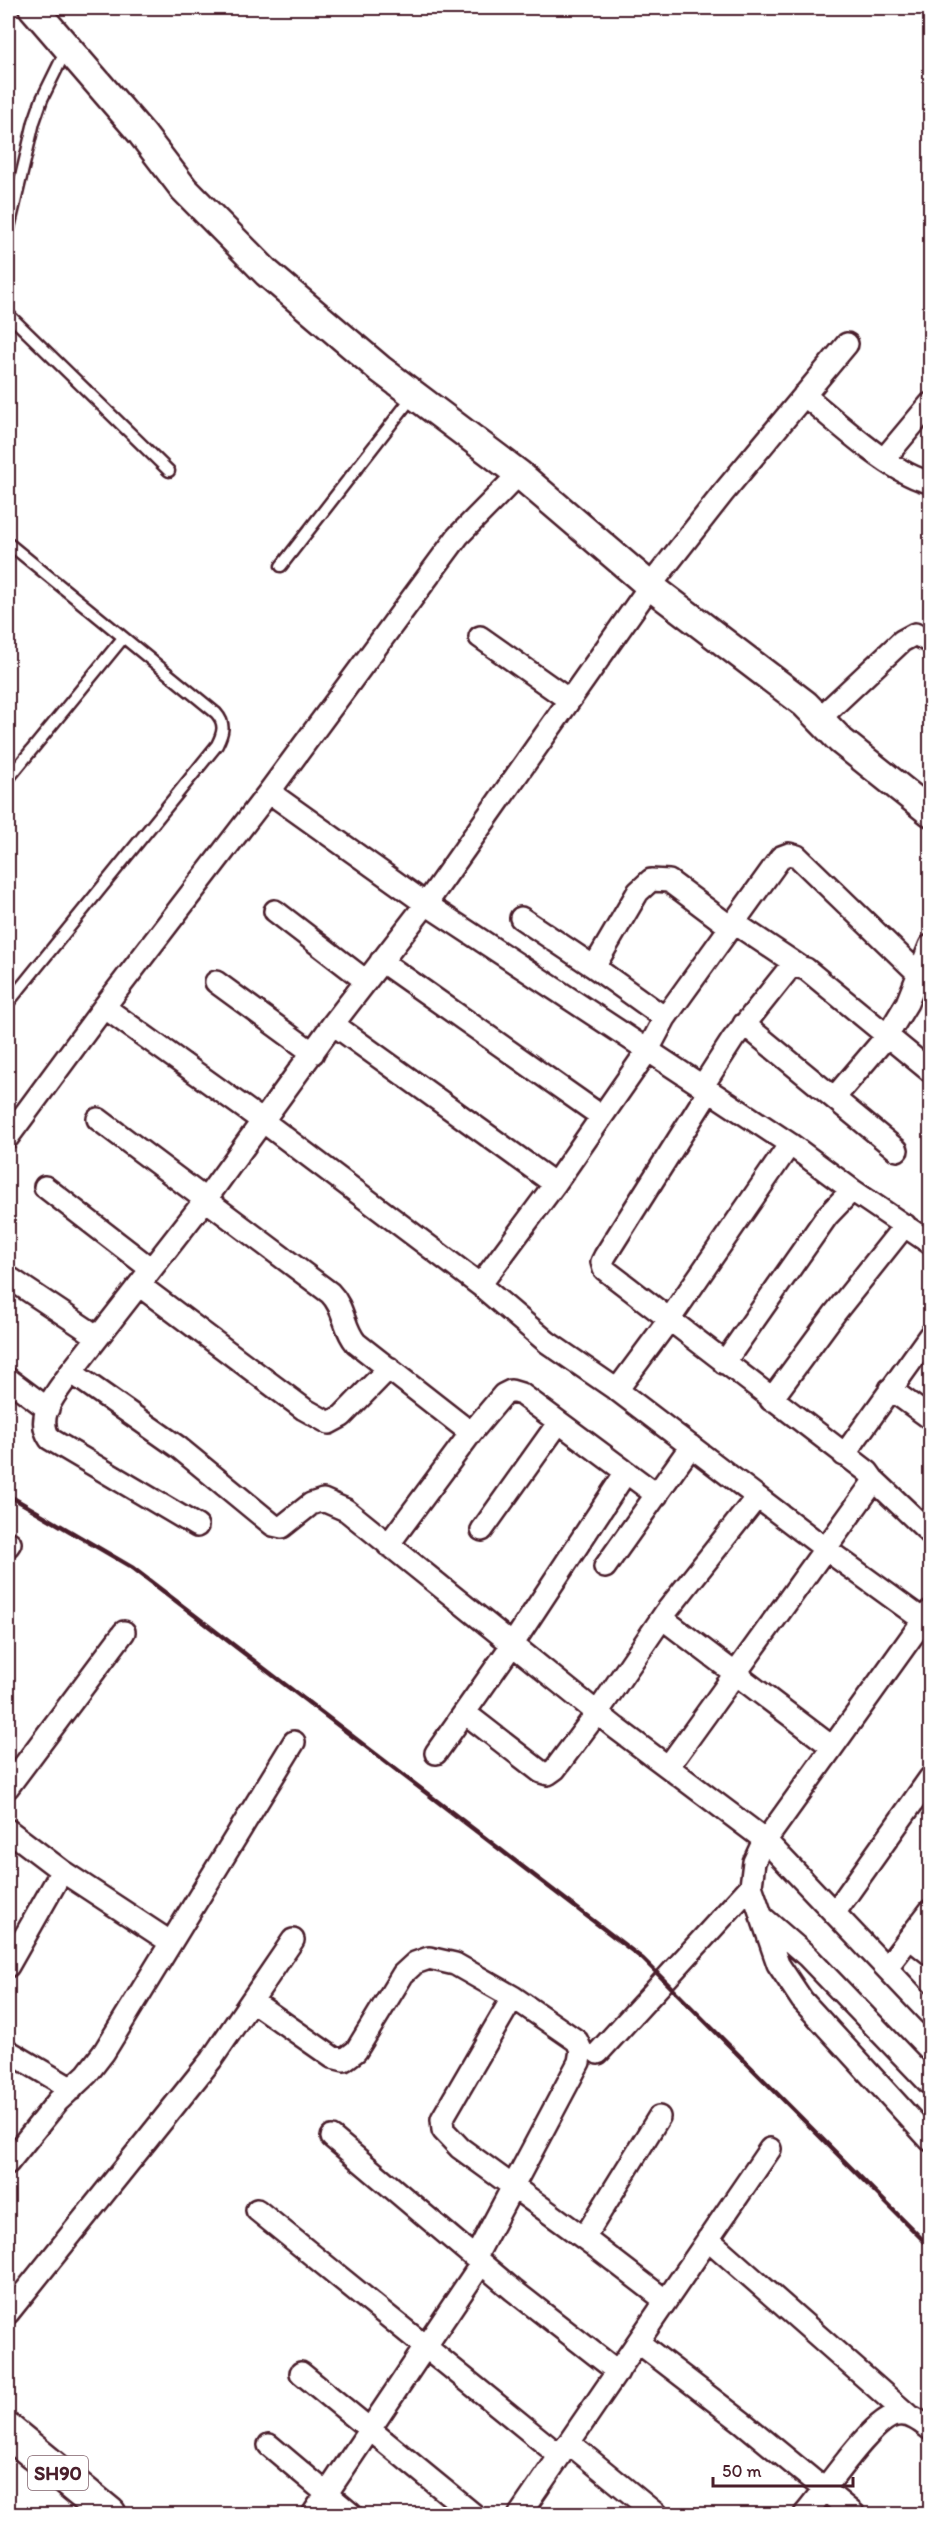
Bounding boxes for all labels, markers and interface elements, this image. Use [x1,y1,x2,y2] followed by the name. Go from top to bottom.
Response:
[713,2450,852,2488] scale bar
[28,2456,88,2490] road number: SH90
[722,2460,762,2482] text: 50 m

